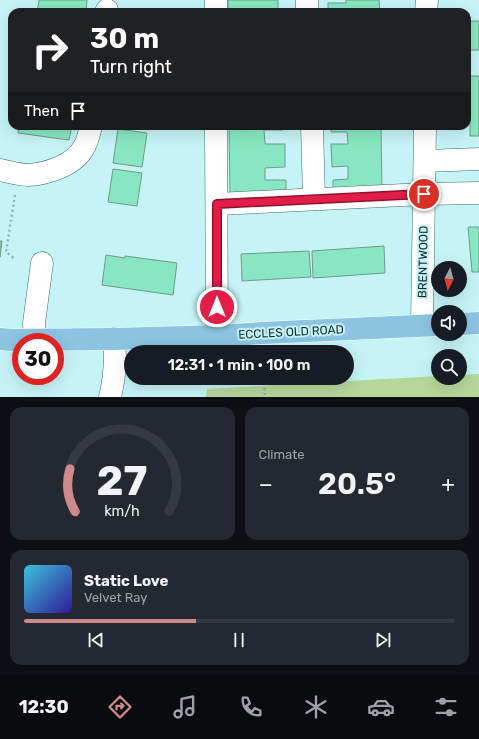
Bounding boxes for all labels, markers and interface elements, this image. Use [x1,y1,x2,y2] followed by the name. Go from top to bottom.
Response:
[90,22,159,55] text: 30 m
[24,24,76,76] icon: right
[90,56,172,78] text: Turn right
[67,100,89,122] icon: arrive
[24,102,59,120] text: Then
[407,177,441,211] pin
[413,183,435,205] icon: arrive
[415,226,431,298] street label: BRENTWOOD
[431,261,467,297] north arrow
[431,261,467,385] map controls
[196,286,238,328] position arrow
[431,305,467,341] button: sound
[238,322,344,342] street label: ECCLES OLD ROAD
[12,333,64,385] speed limit sign: 30
[431,349,467,385] button: search
[168,356,310,374] text: 12:31 · 1 min · 100 m
[259,447,305,462] text: Climate
[97,455,148,504] text: 27
[318,466,396,502] text: 20.5°
[259,471,273,498] text: −
[441,471,455,498] text: +
[104,502,140,519] text: km/h
[84,572,168,590] text: Static Love
[84,590,147,605] text: Velvet Ray
[85,629,107,651] icon: previous
[228,629,250,651] icon: pause
[372,629,394,651] icon: next
[106,693,134,721] icon: directions
[171,693,199,721] icon: music
[237,693,265,721] icon: phone
[302,693,330,721] icon: climate
[367,693,395,721] icon: car
[432,693,460,721] icon: filters
[19,696,69,718] text: 12:30

